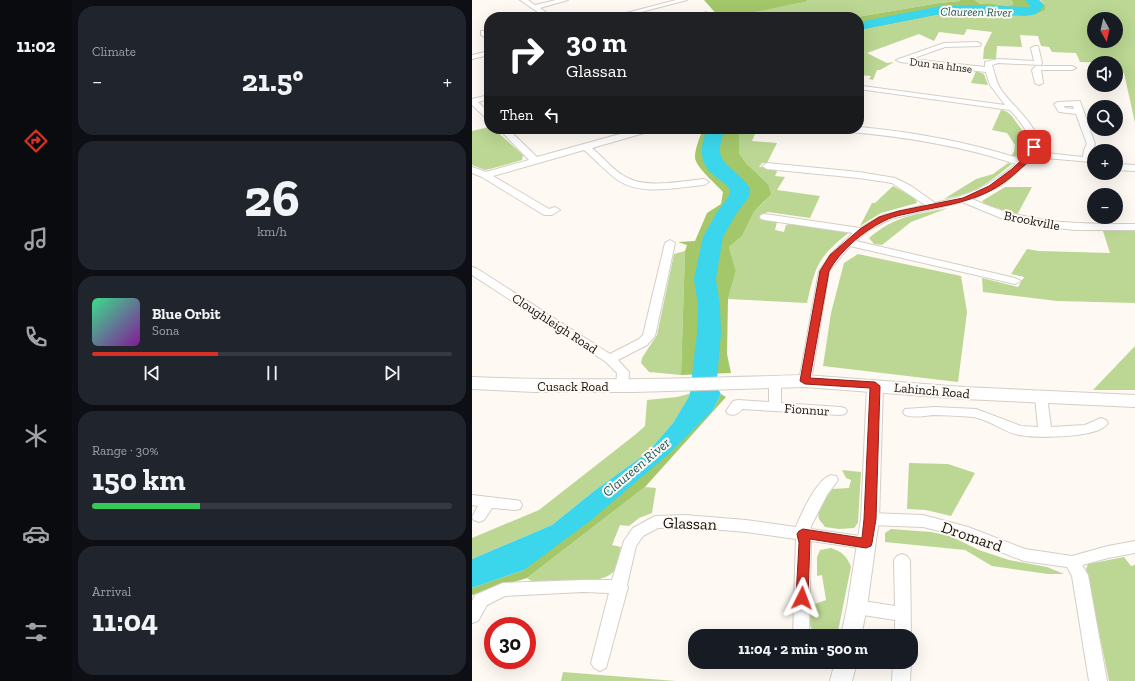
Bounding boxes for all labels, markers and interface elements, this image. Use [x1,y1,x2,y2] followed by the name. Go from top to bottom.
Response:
[940,4,1013,20] water label: Claureen River
[1087,12,1123,48] north arrow
[1087,12,1123,224] map controls
[566,26,627,59] text: 30 m
[500,28,552,80] icon: right
[16,35,56,57] text: 11:02
[92,44,136,59] text: Climate
[909,55,973,76] street label: Dun na hInse
[1087,56,1123,92] button: sound
[566,60,627,82] text: Glassan
[242,63,303,99] text: 21.5°
[92,68,102,95] text: −
[443,68,452,95] text: +
[1087,100,1123,136] button: search
[541,104,563,126] icon: left
[500,106,533,124] text: Then
[22,127,50,155] icon: directions
[1017,130,1051,164] pin
[1023,136,1045,158] icon: arrive
[1087,144,1123,180] button: +
[244,167,300,229] text: 26
[1087,188,1123,224] button: −
[1003,208,1061,233] street label: Brookville
[257,224,287,239] text: km/h
[22,225,50,253] icon: music
[509,290,600,357] street label: Cloughleigh Road
[152,305,220,323] text: Blue Orbit
[22,323,50,351] icon: phone
[152,323,179,338] text: Sona
[141,362,163,384] icon: previous
[261,362,283,384] icon: pause
[381,362,403,384] icon: next
[537,379,609,394] street label: Cusack Road
[894,380,970,401] street label: Lahinch Road
[784,400,830,419] street label: Fionnur
[22,422,50,450] icon: climate
[599,434,674,501] water label: Claureen River
[92,443,159,458] text: Range · 30%
[92,462,186,498] text: 150 km
[663,513,718,534] street label: Glassan
[939,517,1005,556] street label: Dromard
[22,520,50,548] icon: car
[781,577,823,619] position arrow
[92,584,131,599] text: Arrival
[92,603,158,639] text: 11:04
[484,617,536,669] speed limit sign: 30
[22,618,50,646] icon: filters
[738,640,868,658] text: 11:04 · 2 min · 500 m

